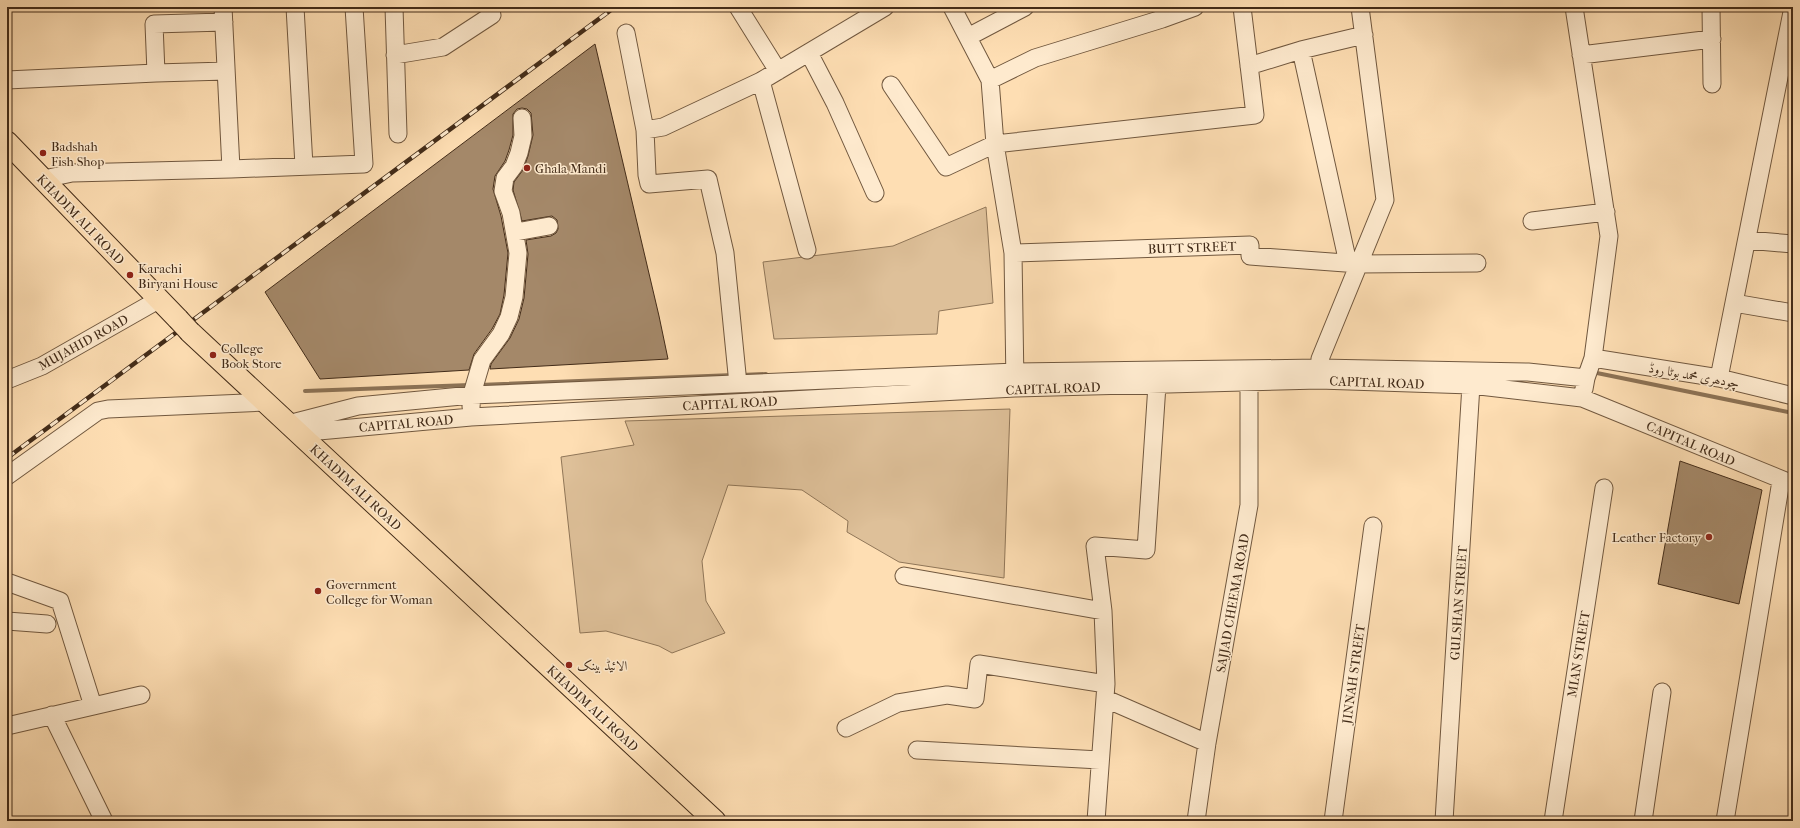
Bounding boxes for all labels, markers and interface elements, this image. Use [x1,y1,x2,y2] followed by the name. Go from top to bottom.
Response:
[51,139,104,169] place label: Badshah Fish Shop
[38,148,48,158] marker: Badshah Fish Shop
[535,161,606,176] place label: Ghala Mandi
[522,163,532,173] marker: Ghala Mandi
[34,171,128,268] street label: KHADIM ALI ROAD
[1148,238,1237,257] street label: BUTT STREET
[138,261,219,291] place label: Karachi Biryani House
[125,270,135,280] marker: Karachi Biryani House
[36,311,131,373] street label: MUJAHID ROAD
[221,341,282,371] place label: College Book Store
[208,350,218,360] marker: College Book Store
[1647,360,1740,392] street label: چودھری محمد بوٹا روڈ
[1329,373,1425,392] street label: CAPITAL ROAD
[1005,379,1101,398] street label: CAPITAL ROAD
[682,394,778,413] street label: CAPITAL ROAD
[358,412,454,435] street label: CAPITAL ROAD
[1644,418,1738,469] street label: CAPITAL ROAD
[307,441,404,534] street label: KHADIM ALI ROAD
[1612,530,1702,545] place label: Leather Factory
[1213,532,1252,674] street label: SAJJAD CHEEMA ROAD
[1704,532,1714,542] marker: Leather Factory
[1447,545,1470,661] street label: GULSHAN STREET
[326,577,433,607] place label: Government College for Woman
[313,586,323,596] marker: Government College for Woman
[1564,609,1593,699] street label: MIAN STREET
[1339,623,1368,726] street label: JINNAH STREET
[577,658,627,674] place label: الائیڈ بینک
[564,660,574,670] marker: الائیڈ بینک
[544,662,641,755] street label: KHADIM ALI ROAD

